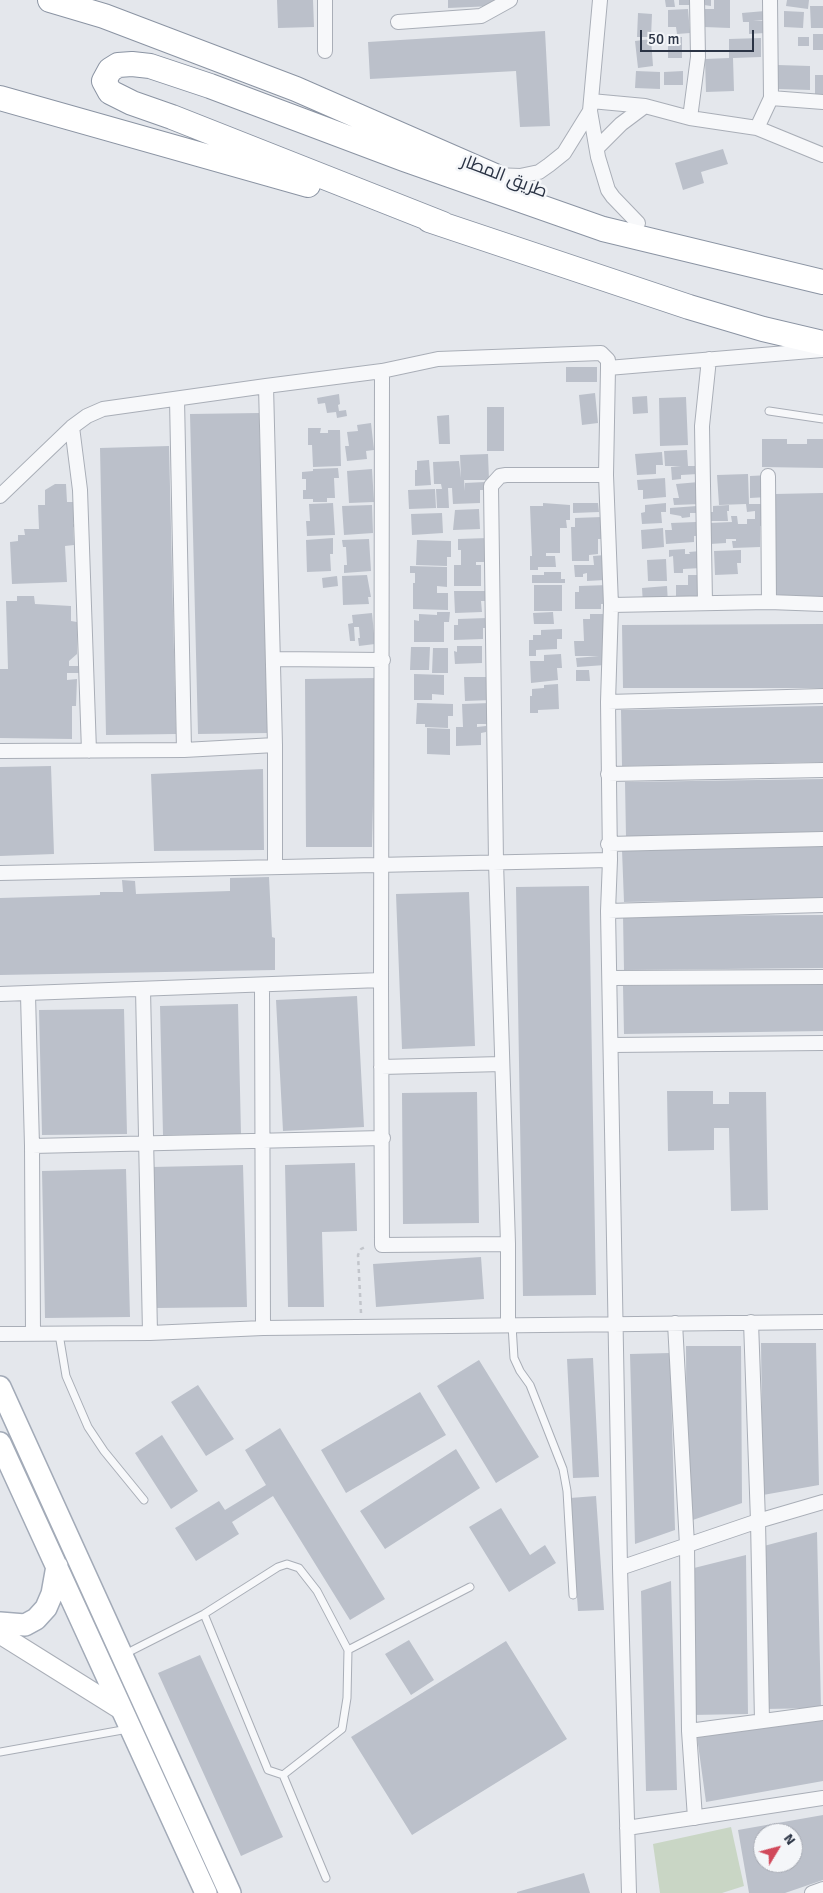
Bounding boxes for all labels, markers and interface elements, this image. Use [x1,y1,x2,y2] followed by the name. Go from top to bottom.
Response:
[643,20,757,52] scale bar
[648,30,679,48] text: 50 m
[458,151,550,203] street label: طريق المطار
[753,1823,803,1873] north arrow
[780,1830,799,1848] text: N

